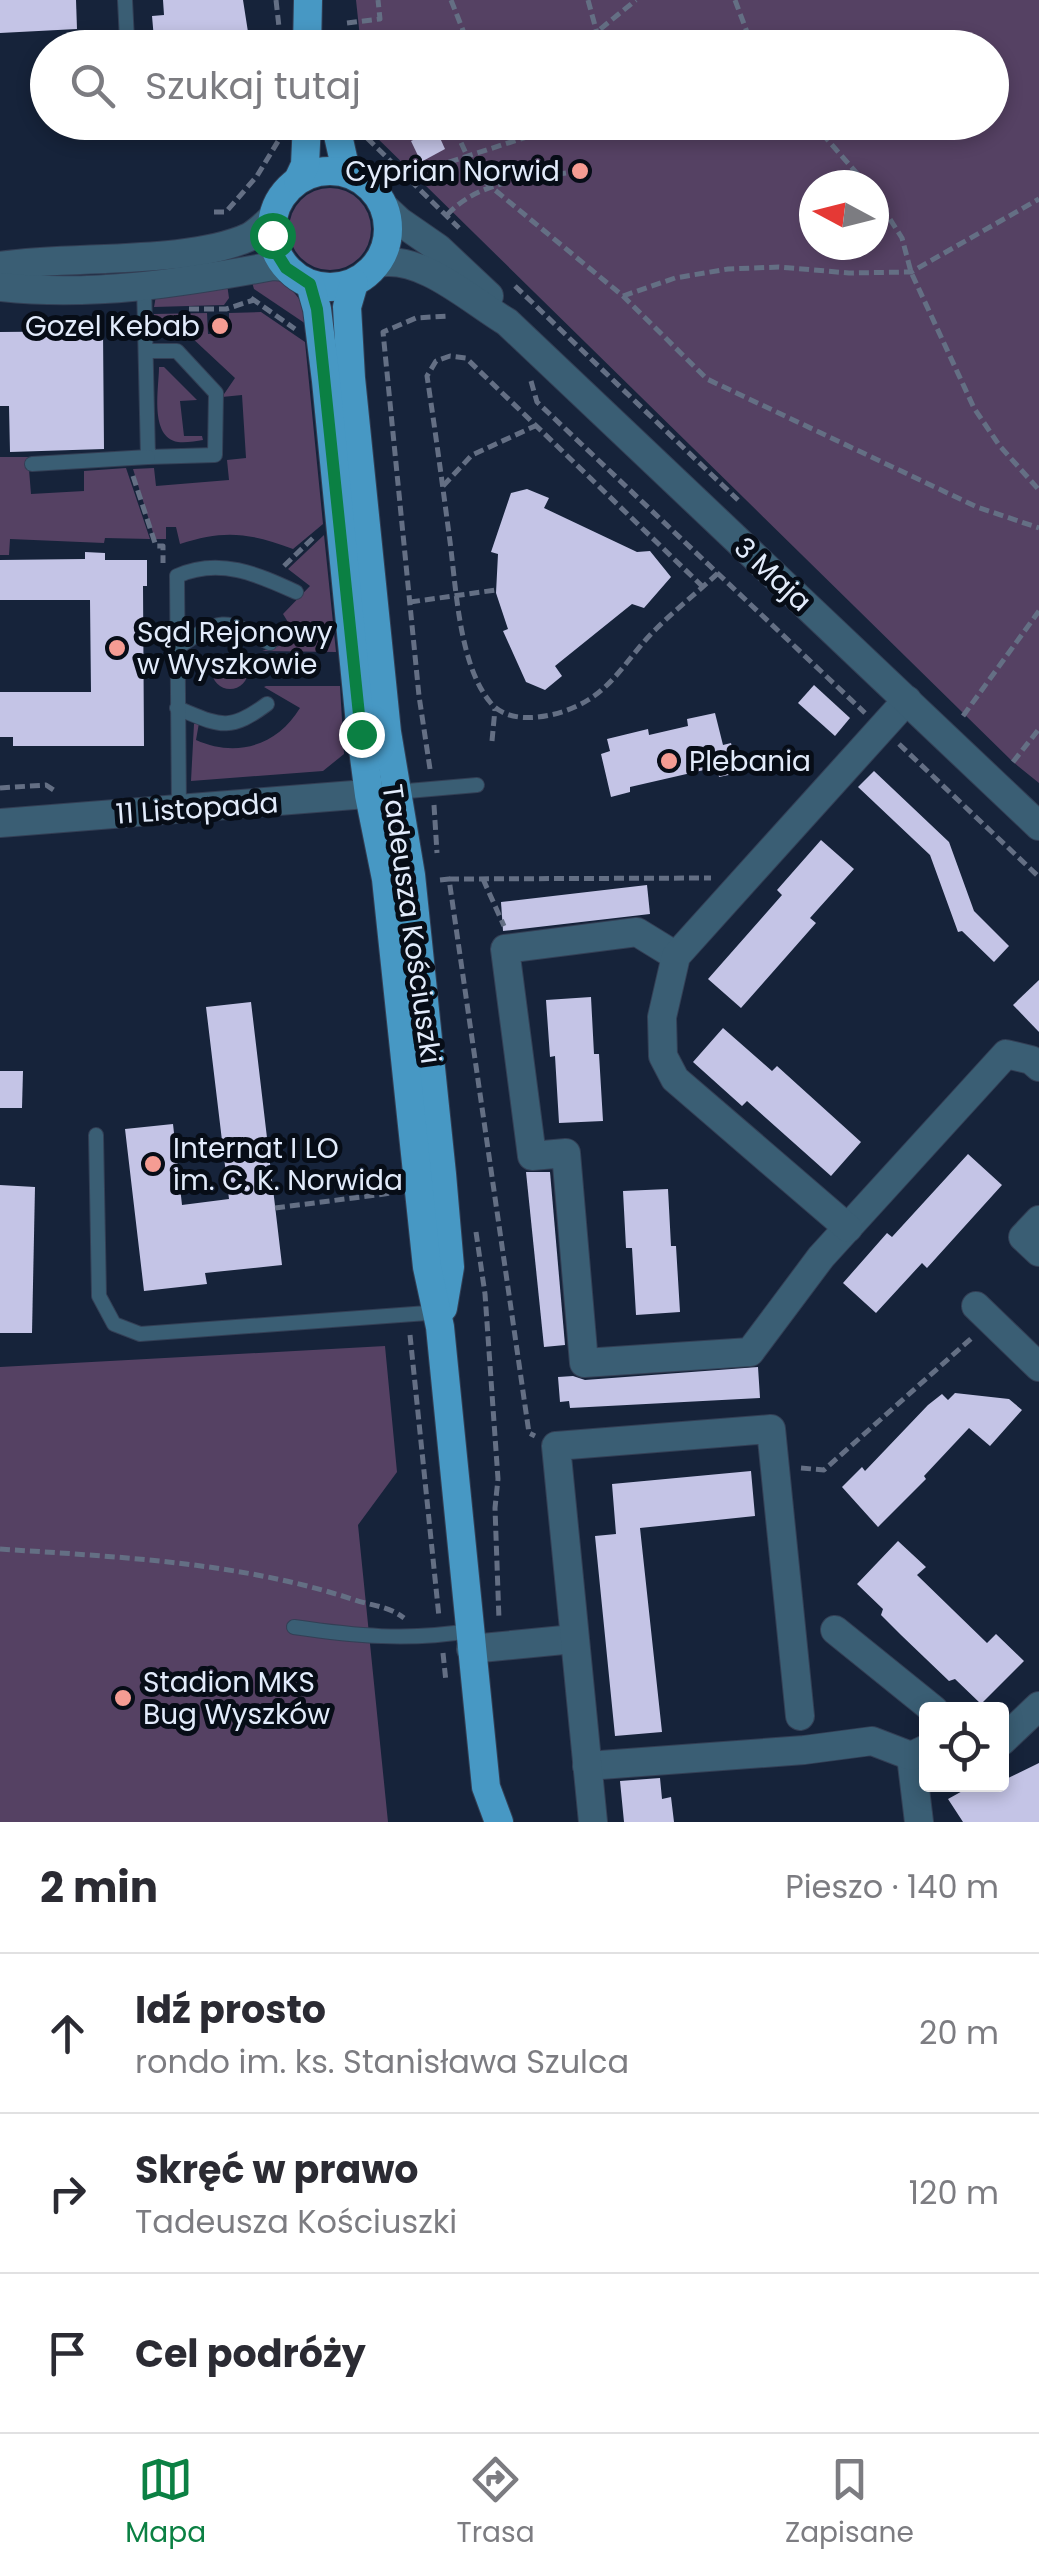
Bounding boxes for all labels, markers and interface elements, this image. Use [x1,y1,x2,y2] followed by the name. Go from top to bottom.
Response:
[30,30,1009,140] search box
[65,58,120,113] icon: search
[145,59,361,112] text: Szukaj tutaj
[345,152,560,191] place label: Cyprian Norwid
[569,160,591,182] marker: Cyprian Norwid
[799,170,889,260] north arrow
[250,213,296,259] route start
[25,307,200,346] place label: Gozel Kebab
[209,315,231,337] marker: Gozel Kebab
[725,528,820,620] street label: 3 Maja
[137,613,333,684] place label: Sąd Rejonowy w Wyszkowie
[106,637,128,659] marker: Sąd Rejonowy w Wyszkowie
[339,712,385,758] route end
[689,742,811,781] place label: Plebania
[658,750,680,772] marker: Plebania
[373,782,450,1066] street label: Tadeusza Kościuszki
[114,783,280,834] street label: 11 Listopada
[173,1129,403,1200] place label: Internat I LO im. C. K. Norwida
[142,1153,164,1175] marker: Internat I LO im. C. K. Norwida
[143,1663,330,1734] place label: Stadion MKS Bug Wyszków
[112,1687,134,1709] marker: Stadion MKS Bug Wyszków
[919,1702,1009,1792] map controls
[919,1702,1009,1792] button: locate
[40,1858,158,1917] text: 2 min
[785,1864,999,1909] text: Pieszo · 140 m
[135,1983,326,2036] text: Idź prosto
[40,2006,95,2061] icon: ahead
[919,2010,999,2055] text: 20 m
[135,2039,629,2084] text: rondo im. ks. Stanisława Szulca
[135,2143,419,2196] text: Skręć w prawo
[40,2166,95,2221] icon: right
[909,2170,999,2215] text: 120 m
[135,2199,457,2244] text: Tadeusza Kościuszki
[40,2326,95,2381] icon: arrive
[135,2327,366,2380] text: Cel podróży
[125,2452,206,2554] tab: Mapa
[457,2452,535,2554] tab: Trasa
[785,2452,914,2554] tab: Zapisane

